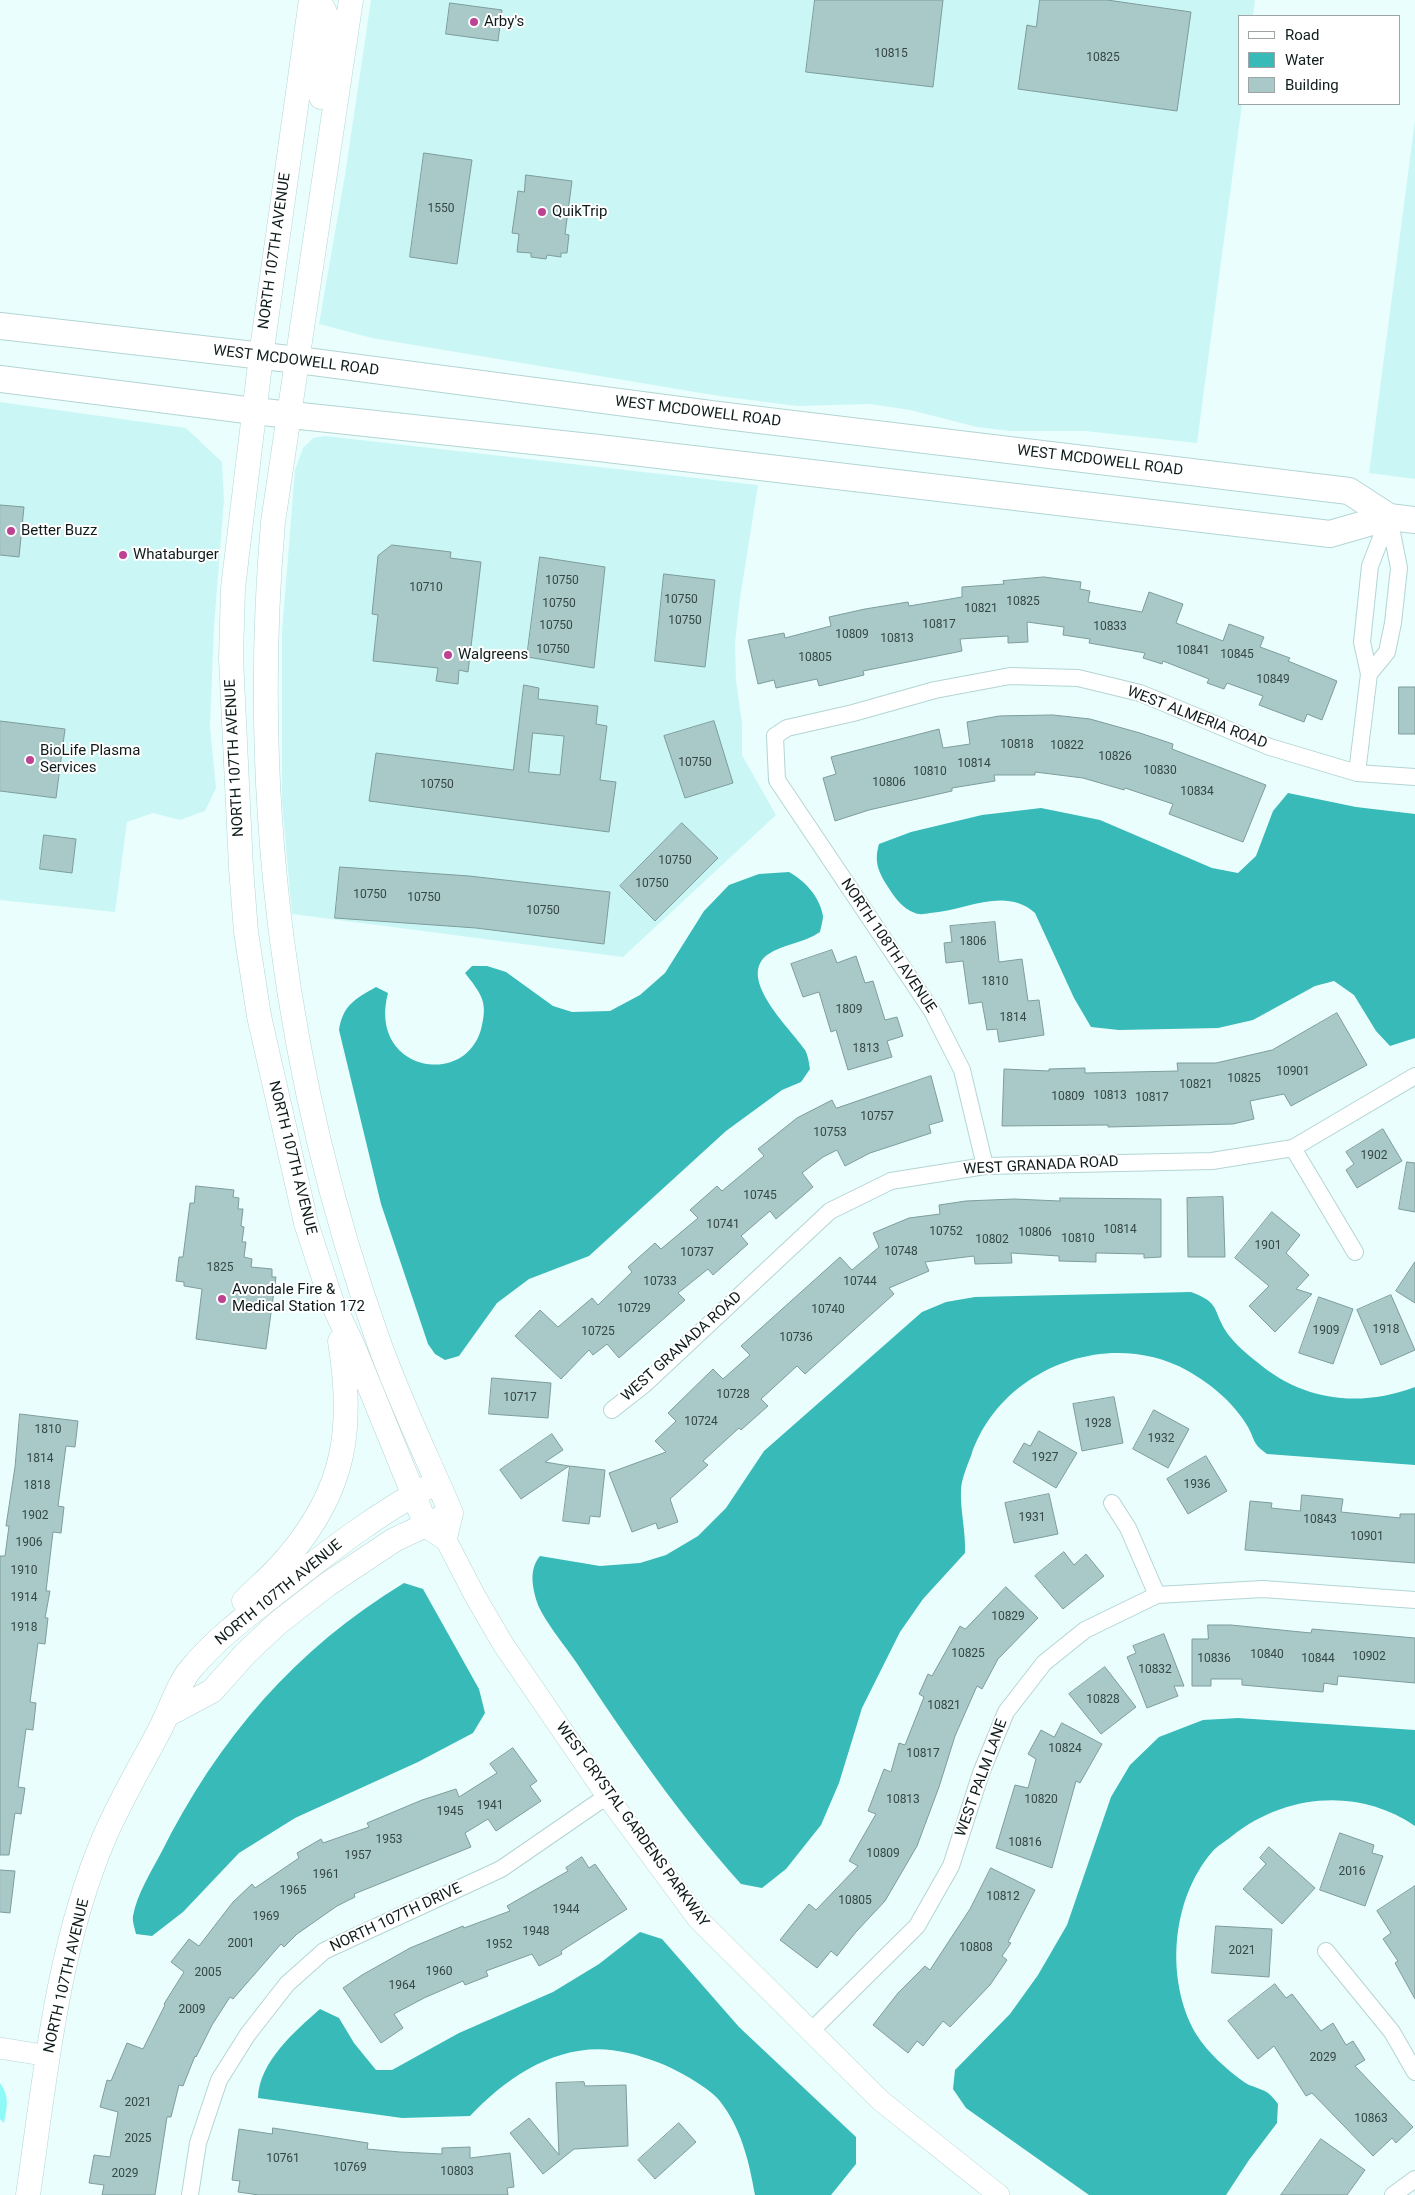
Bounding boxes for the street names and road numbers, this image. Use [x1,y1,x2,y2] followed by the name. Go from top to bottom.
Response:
[255,172,295,330] street label: NORTH 107TH AVENUE
[212,342,380,380] street label: WEST MCDOWELL ROAD
[614,393,782,431] street label: WEST MCDOWELL ROAD
[1016,442,1184,480] street label: WEST MCDOWELL ROAD
[222,679,248,837] street label: NORTH 107TH AVENUE
[1124,683,1270,753] street label: WEST ALMERIA ROAD
[836,876,940,1016] street label: NORTH 108TH AVENUE
[264,1079,320,1237] street label: NORTH 107TH AVENUE
[963,1153,1119,1179] street label: WEST GRANADA ROAD
[618,1288,746,1406] street label: WEST GRANADA ROAD
[212,1536,346,1650] street label: NORTH 107TH AVENUE
[952,1717,1012,1839] street label: WEST PALM LANE
[552,1719,712,1931] street label: WEST CRYSTAL GARDENS PARKWAY
[327,1880,465,1956] street label: NORTH 107TH DRIVE
[40,1897,94,2055] street label: NORTH 107TH AVENUE

